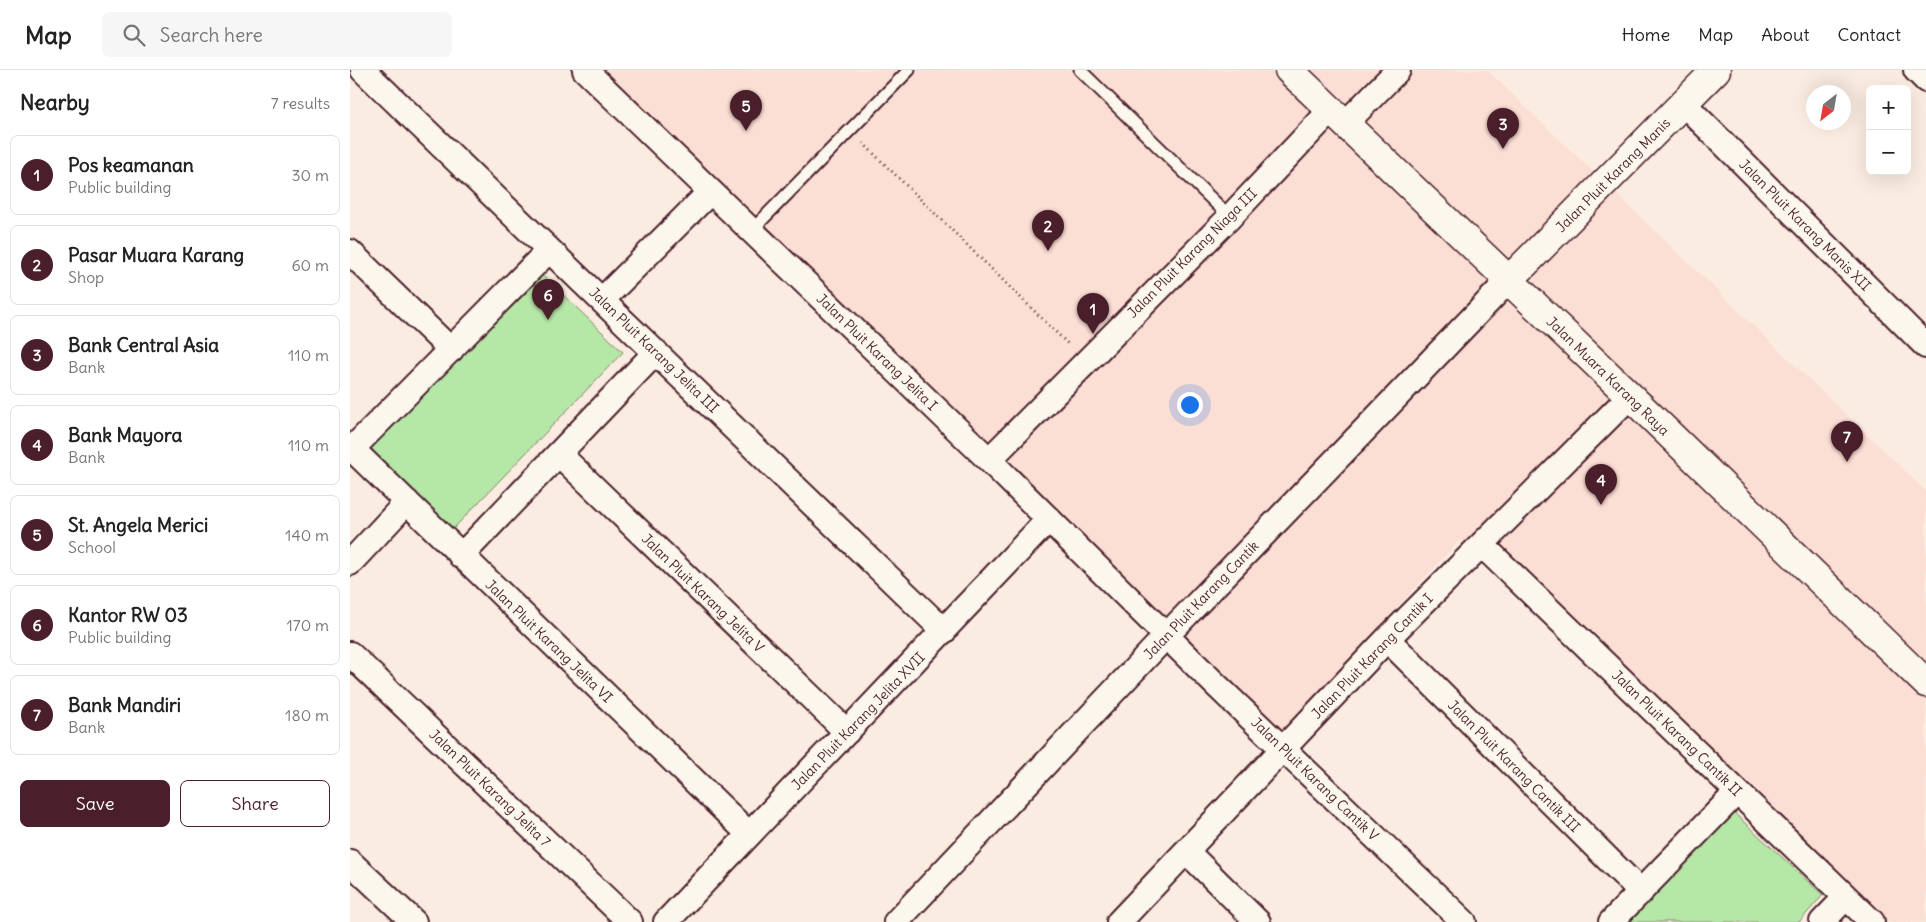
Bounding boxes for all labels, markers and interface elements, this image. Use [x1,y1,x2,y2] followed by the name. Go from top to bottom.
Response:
[102,12,452,57] search box
[25,20,72,50] text: Map
[120,21,148,49] icon: search
[160,23,263,47] text: Search here
[1622,23,1670,46] text: Home
[1698,23,1733,46] text: Map
[1761,23,1809,46] text: About
[1837,23,1901,46] text: Contact
[1806,85,1851,130] north arrow
[1866,85,1911,175] map controls
[1866,85,1911,130] button: +
[20,89,90,116] text: Nearby
[730,90,762,131] pin: 5
[271,93,330,113] text: 7 results
[1487,108,1519,149] pin: 3
[1552,114,1674,236] street label: Jalan Pluit Karang Manis
[1866,130,1911,175] button: −
[68,153,194,177] text: Pos keamanan
[1735,155,1875,295] street label: Jalan Pluit Karang Manis XII
[34,165,40,185] text: 1
[292,165,329,185] text: 30 m
[68,177,171,197] text: Public building
[1123,184,1261,322] street label: Jalan Pluit Karang Niaga III
[1032,210,1064,251] pin: 2
[68,243,244,267] text: Pasar Muara Karang
[33,255,41,275] text: 2
[291,255,329,275] text: 60 m
[68,267,104,287] text: Shop
[532,279,564,320] pin: 6
[585,283,723,417] street label: Jalan Pluit Karang Jelita III
[813,290,941,414] street label: Jalan Pluit Karang Jelita I
[1077,293,1109,334] pin: 1
[1543,313,1673,439] street label: Jalan Muara Karang Raya
[68,333,219,357] text: Bank Central Asia
[32,345,42,365] text: 3
[288,345,329,365] text: 110 m
[68,357,105,377] text: Bank
[1177,392,1203,418] your location
[1831,421,1863,462] pin: 7
[68,423,182,447] text: Bank Mayora
[32,435,42,455] text: 4
[288,435,329,455] text: 110 m
[68,447,105,467] text: Bank
[1585,464,1617,505] pin: 4
[68,513,208,537] text: St. Angela Merici
[32,525,42,545] text: 5
[285,525,329,545] text: 140 m
[638,530,768,656] street label: Jalan Pluit Karang Jelita V
[68,537,116,557] text: School
[1140,537,1262,663] street label: Jalan Pluit Karang Cantik
[482,576,616,706] street label: Jalan Pluit Karang Jelita VI
[1307,590,1437,722] street label: Jalan Pluit Karang Cantik I
[68,603,188,627] text: Kantor RW 03
[32,615,42,635] text: 6
[286,615,329,635] text: 170 m
[68,627,171,647] text: Public building
[787,648,929,794] street label: Jalan Pluit Karang Jelita XVII
[1608,666,1746,800] street label: Jalan Pluit Karang Cantik II
[68,693,181,717] text: Bank Mandiri
[1444,696,1584,836] street label: Jalan Pluit Karang Cantik III
[33,705,41,725] text: 7
[285,705,329,725] text: 180 m
[1248,713,1383,845] street label: Jalan Pluit Karang Cantik V
[68,717,105,737] text: Bank
[426,725,555,851] street label: Jalan Pluit Karang Jelita 7
[20,780,170,827] button: Save
[180,780,330,827] button: Share

